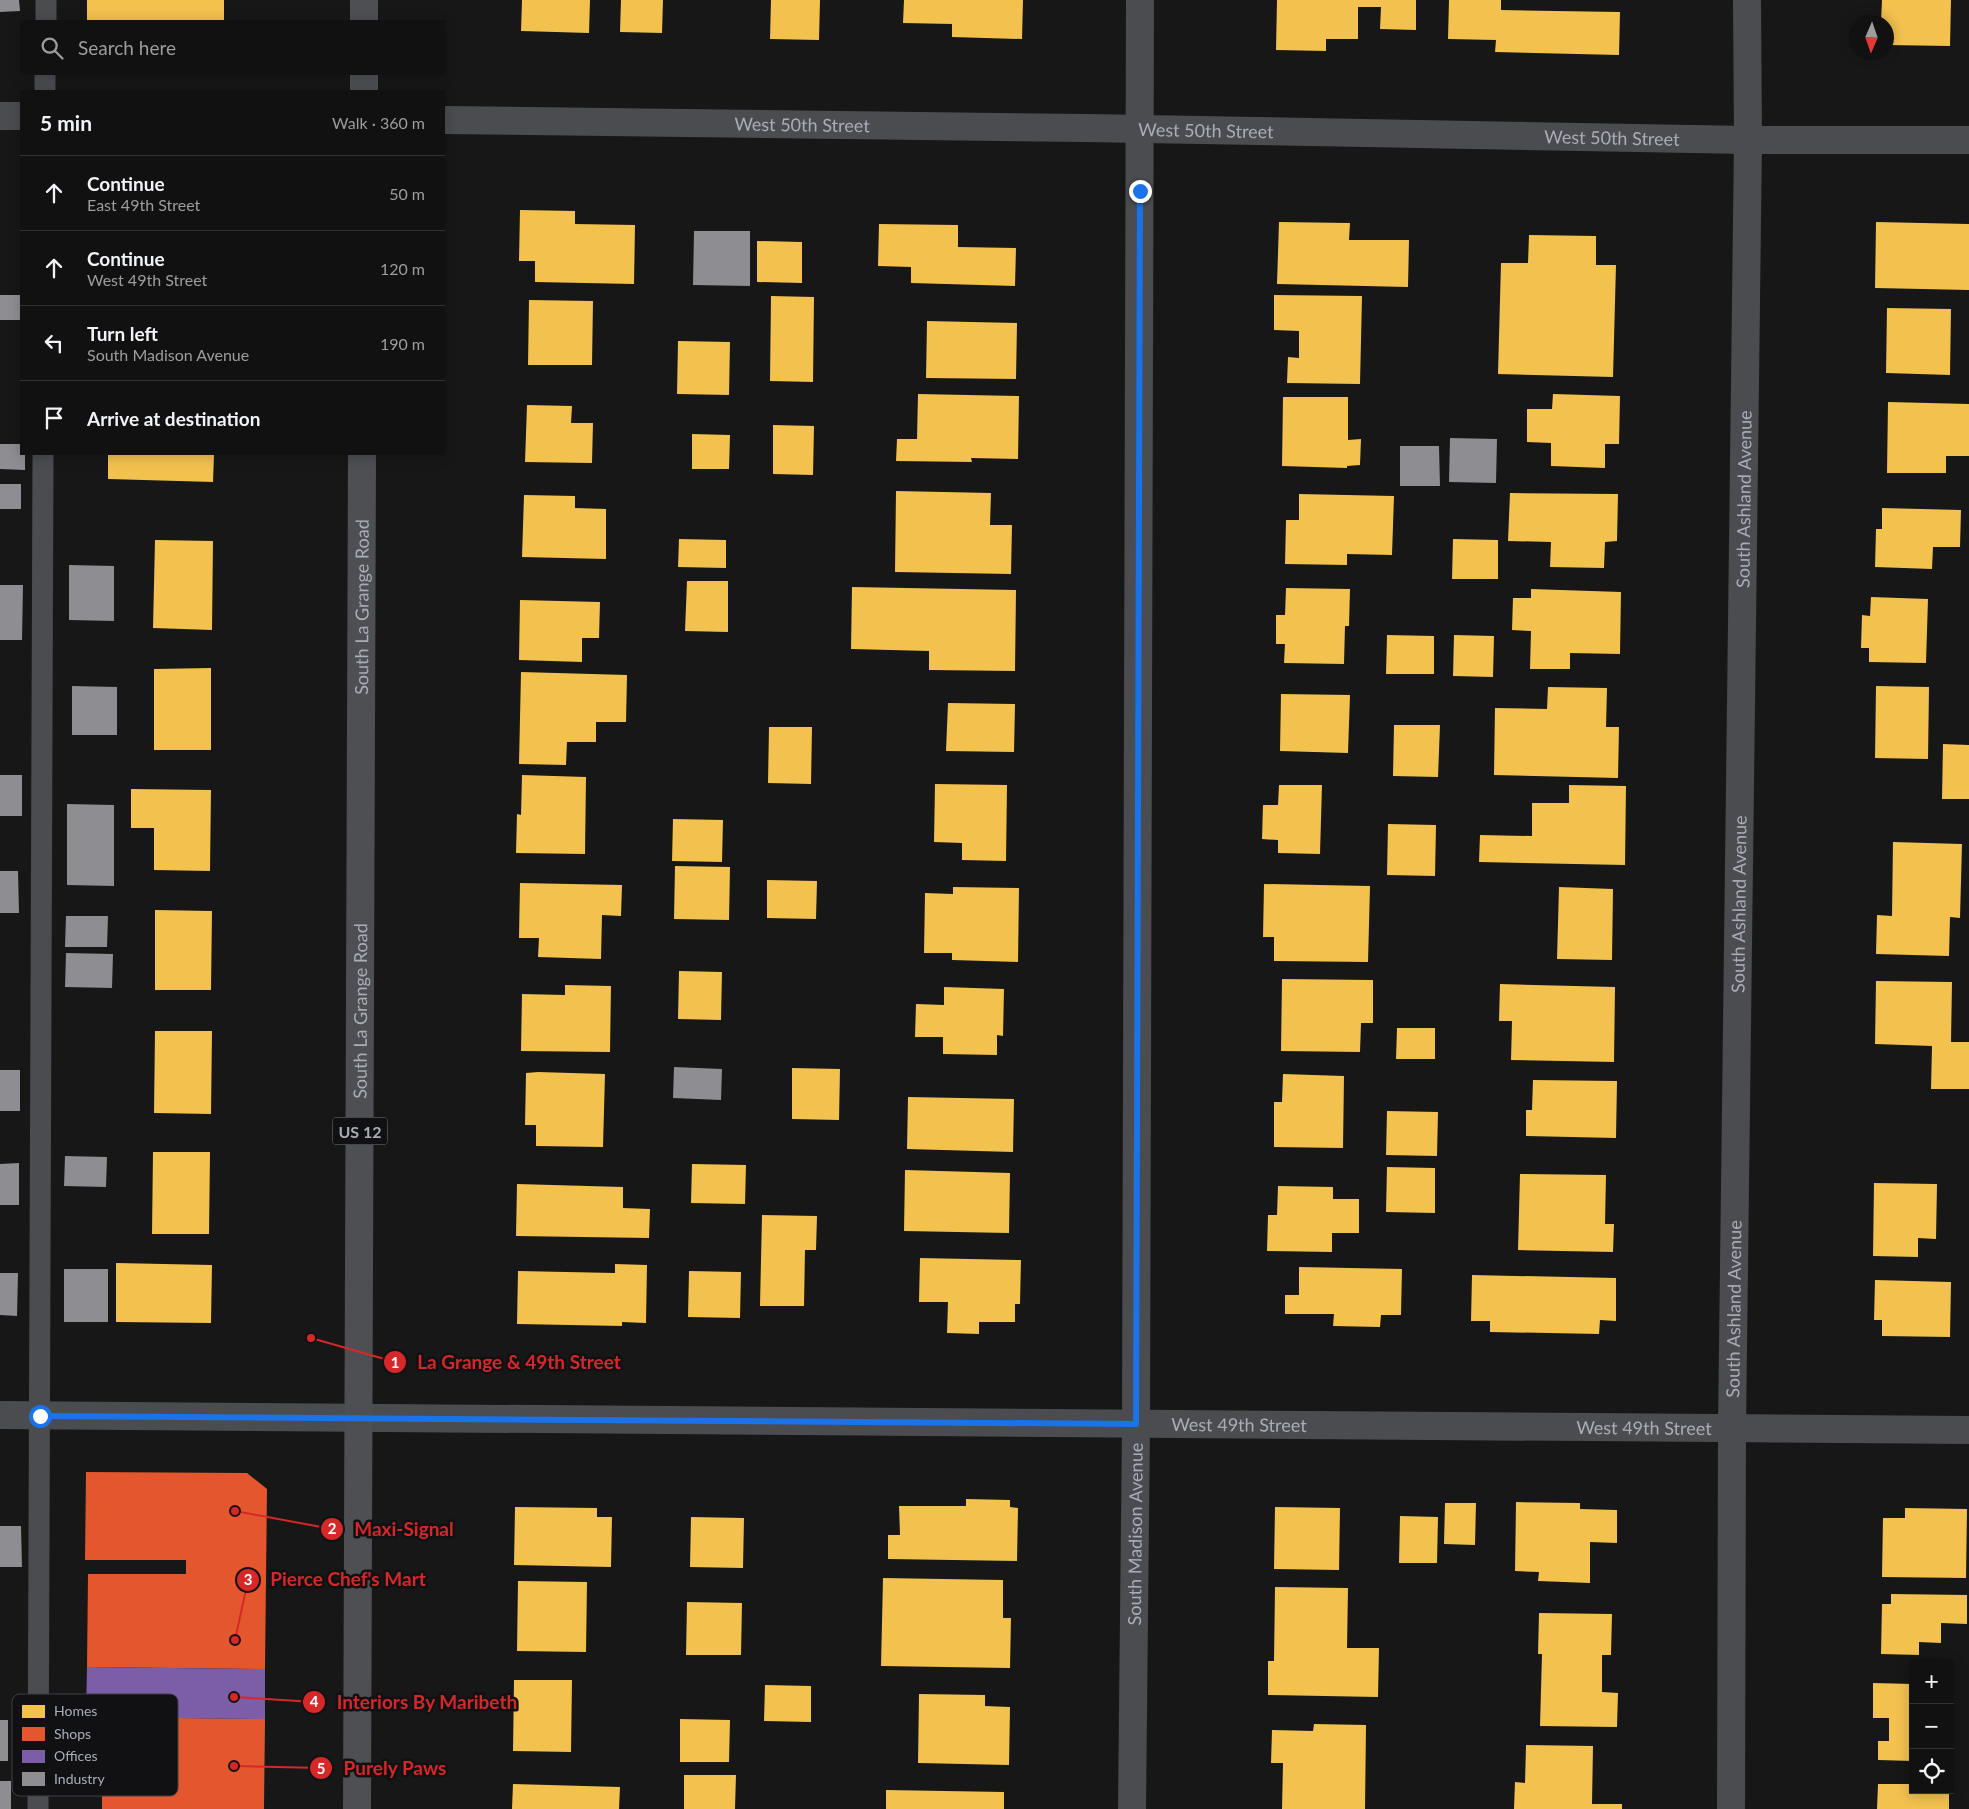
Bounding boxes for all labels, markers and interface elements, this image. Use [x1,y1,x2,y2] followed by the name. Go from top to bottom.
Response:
[1849,15,1894,60] north arrow
[20,20,445,75] search box
[38,34,66,62] icon: search
[78,36,176,59] text: Search here
[40,110,92,135] text: 5 min
[332,113,425,132] text: Walk · 360 m
[734,113,870,136] street label: West 50th Street
[1138,118,1274,142] street label: West 50th Street
[1544,125,1680,150] street label: West 50th Street
[87,172,165,195] text: Continue
[40,179,68,207] icon: ahead
[1129,180,1152,203] route end
[389,184,425,203] text: 50 m
[87,195,200,214] text: East 49th Street
[87,247,165,270] text: Continue
[40,254,68,282] icon: ahead
[380,259,425,278] text: 120 m
[87,270,207,289] text: West 49th Street
[87,322,158,345] text: Turn left
[40,329,68,357] icon: left
[380,334,425,353] text: 190 m
[87,345,249,364] text: South Madison Avenue
[40,404,68,432] icon: arrive
[87,407,260,430] text: Arrive at destination
[1731,410,1756,588] street label: South Ashland Avenue
[350,519,373,695] street label: South La Grange Road
[1726,815,1751,993] street label: South Ashland Avenue
[349,923,371,1099] street label: South La Grange Road
[332,1118,388,1144] road number: US 12
[1721,1220,1746,1398] street label: South Ashland Avenue
[382,1345,631,1379] callout: La Grange & 49th Street
[417,1350,621,1373] text: La Grange & 49th Street
[391,1353,399,1371] text: 1
[29,1405,52,1428] route start
[1171,1413,1307,1436] street label: West 49th Street
[1576,1416,1712,1439] street label: West 49th Street
[1123,1443,1147,1625] street label: South Madison Avenue
[320,1512,464,1546] callout: Maxi-Signal
[354,1517,454,1540] text: Maxi-Signal
[328,1519,337,1537] text: 2
[235,1563,436,1597] callout: Pierce Chef's Mart
[270,1567,426,1590] text: Pierce Chef's Mart
[244,1570,252,1588] text: 3
[1909,1659,1954,1794] map controls
[1909,1659,1954,1704] button: +
[301,1685,527,1719] callout: Interiors By Maribeth
[337,1690,517,1713] text: Interiors By Maribeth
[310,1692,319,1710] text: 4
[12,1694,178,1796] legend
[54,1702,97,1719] text: Homes
[1909,1704,1954,1749] button: −
[54,1725,91,1742] text: Shops
[54,1747,98,1764] text: Offices
[1909,1749,1954,1794] button: locate
[309,1751,457,1785] callout: Purely Paws
[344,1756,446,1779] text: Purely Paws
[317,1759,325,1777] text: 5
[54,1770,105,1787] text: Industry

